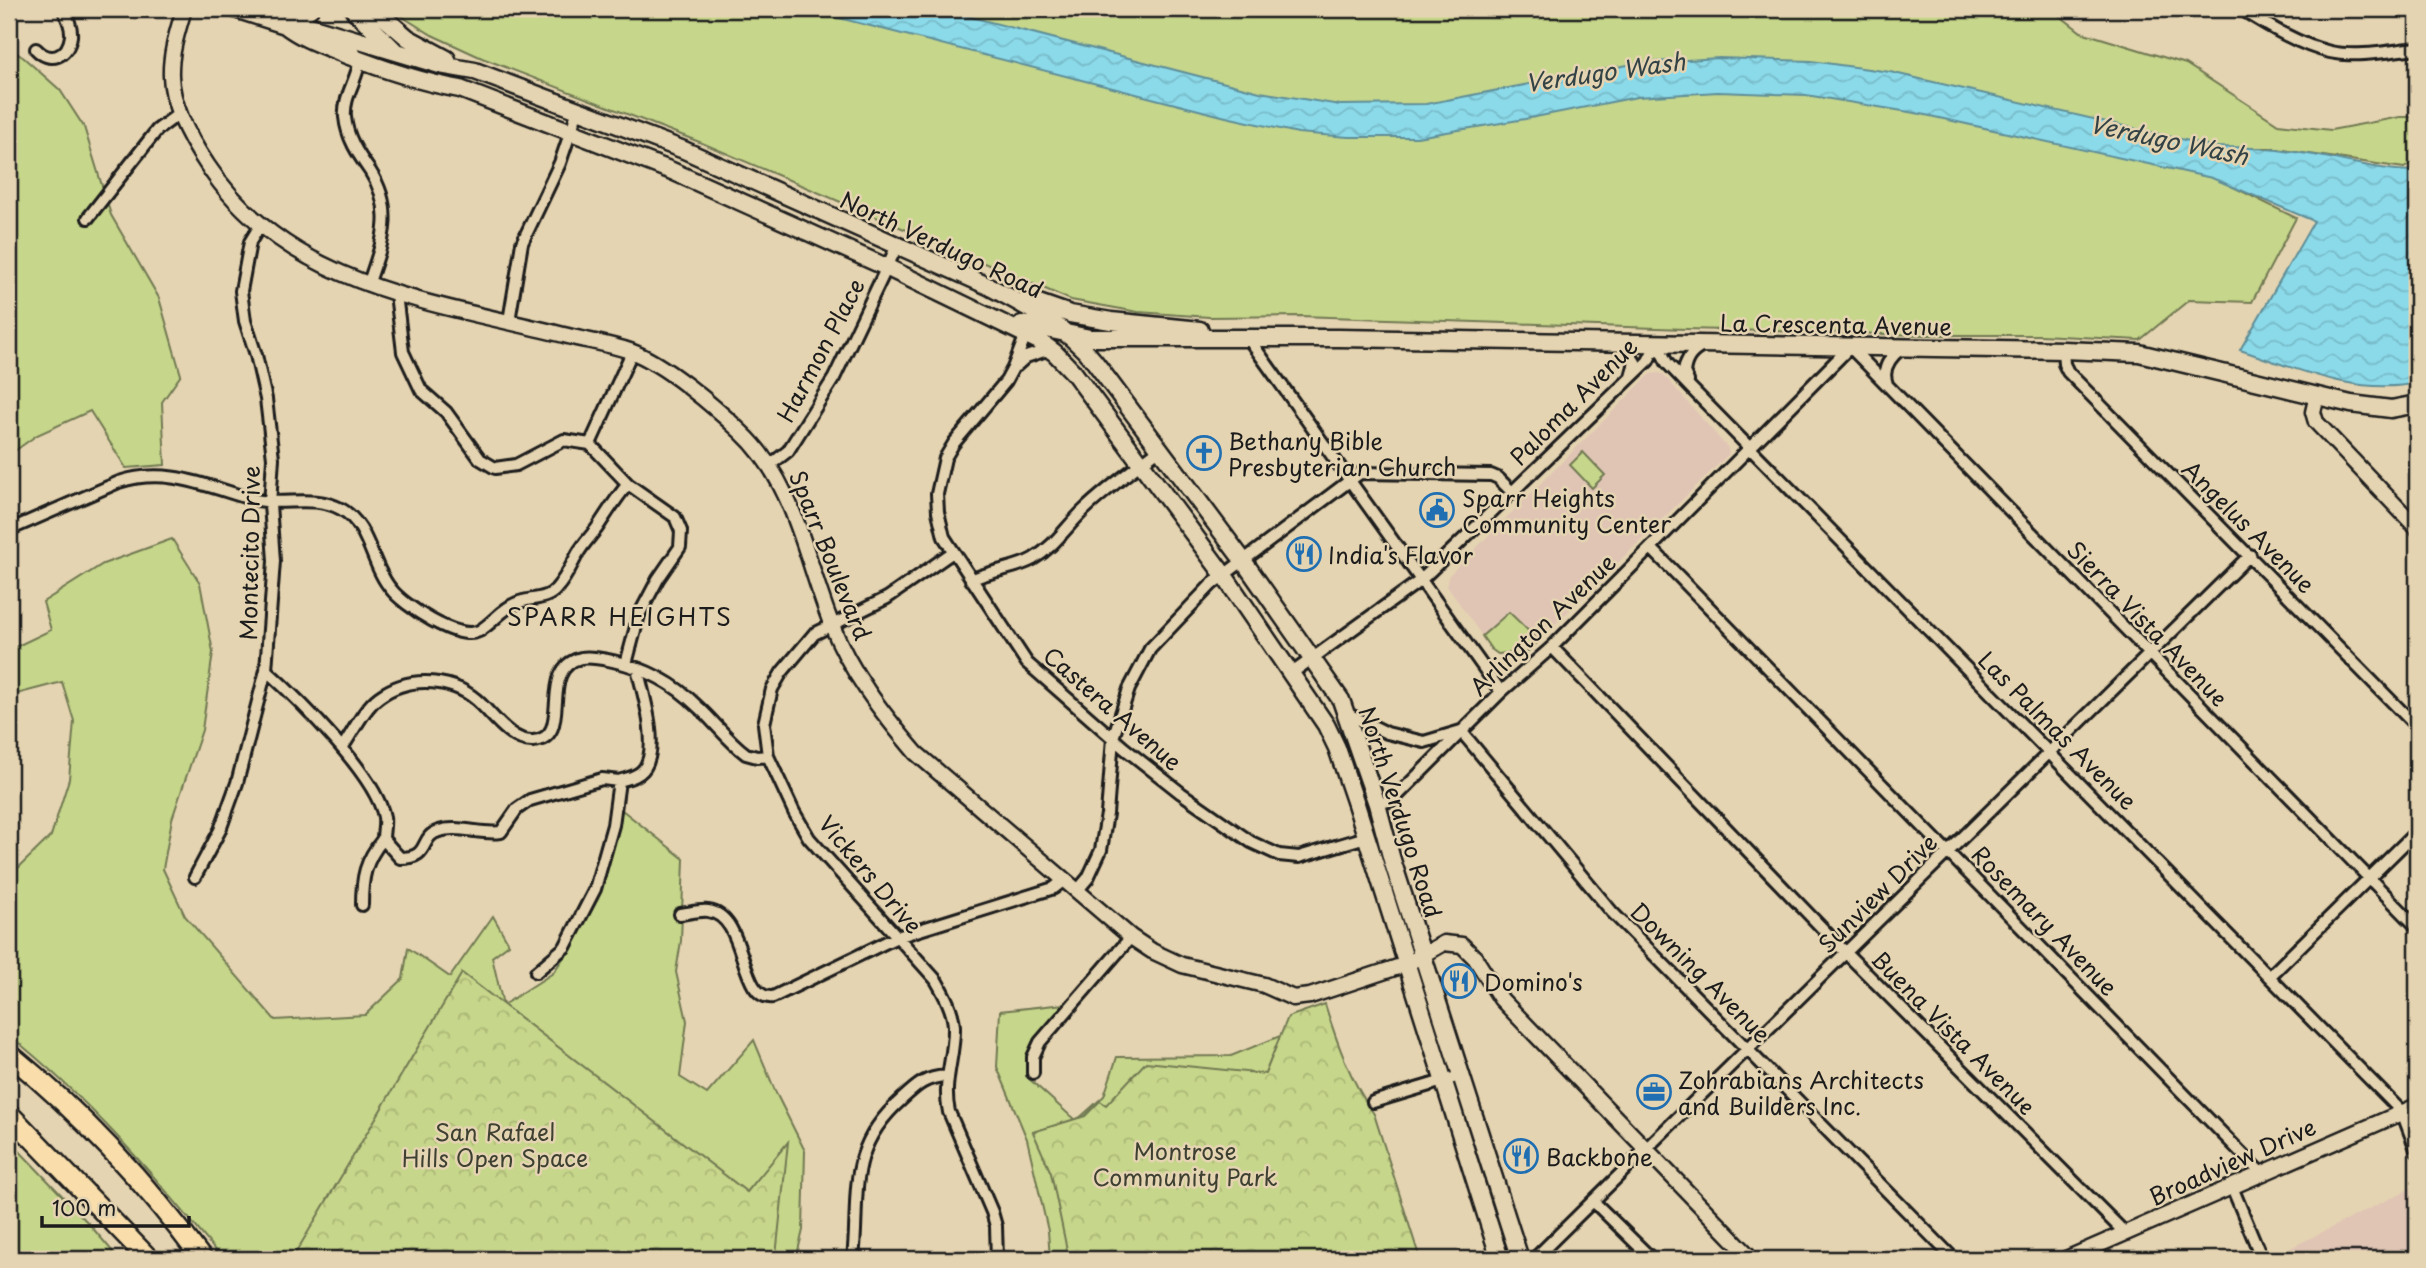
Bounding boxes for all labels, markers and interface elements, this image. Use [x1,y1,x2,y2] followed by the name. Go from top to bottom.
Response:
[1523,42,1688,100] water label: Verdugo Wash
[2087,105,2252,174] water label: Verdugo Wash
[835,182,1049,306] street label: North Verdugo Road
[767,272,873,428] street label: Harmon Place
[1720,304,1952,344] street label: La Crescenta Avenue
[1501,329,1645,473] street label: Paloma Avenue
[1228,423,1456,484] place label: Bethany Bible Presbyterian Church
[1185,434,1223,472] church icon: Bethany Bible Presbyterian Church
[2175,452,2323,600] street label: Angelus Avenue
[230,465,268,641] street label: Montecito Drive
[781,465,881,645] street label: Sparr Boulevard
[1462,480,1671,541] place label: Sparr Heights Community Center
[1418,491,1456,529] public building icon: Sparr Heights Community Center
[2059,532,2237,714] street label: Sierra Vista Avenue
[1285,535,1323,573] restaurant icon: India's Flavor
[1328,537,1473,572] place label: India's Flavor
[1461,545,1623,703] street label: Arlington Avenue
[507,598,733,634] district label: SPARR HEIGHTS
[1036,638,1190,778] street label: Castera Avenue
[1971,643,2145,817] street label: Las Palmas Avenue
[1350,702,1452,922] street label: North Verdugo Road
[811,807,931,941] street label: Vickers Drive
[1809,825,1945,961] street label: Sunview Drive
[1964,837,2126,1003] street label: Rosemary Avenue
[1623,894,1779,1050] street label: Downing Avenue
[1864,942,2044,1122] street label: Buena Vista Avenue
[1440,962,1478,1000] restaurant icon: Domino's
[1484,964,1583,999] place label: Domino's
[1678,1062,1924,1123] place label: Zohrabians Architects and Builders Inc.
[1635,1073,1673,1111] office icon: Zohrabians Architects and Builders Inc.
[2143,1109,2321,1213] street label: Broadview Drive
[402,1114,588,1175] park label: San Rafael Hills Open Space
[1092,1133,1278,1194] park label: Montrose Community Park
[1502,1137,1540,1175] restaurant icon: Backbone
[1546,1139,1653,1174] place label: Backbone
[42,1184,189,1228] scale bar
[52,1191,116,1223] text: 100 m

